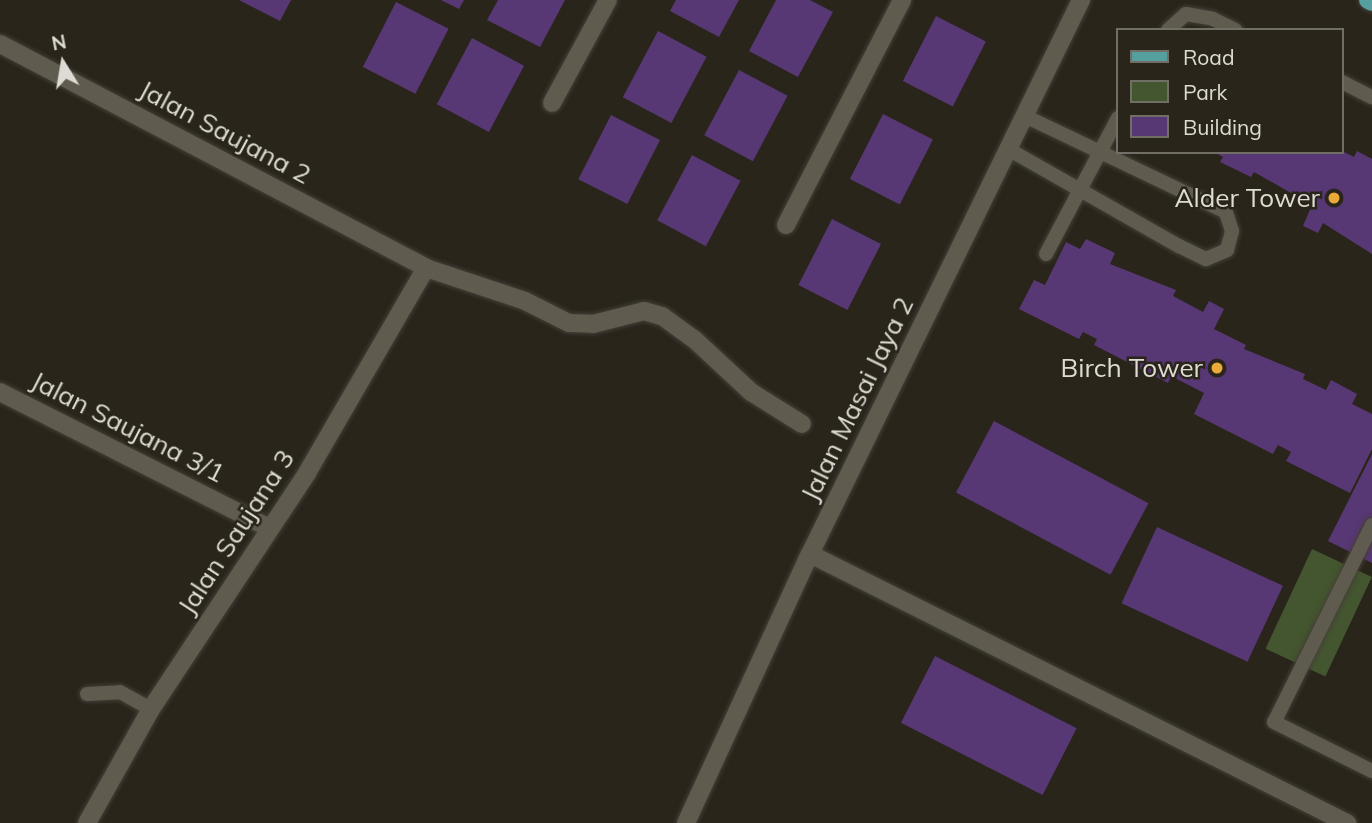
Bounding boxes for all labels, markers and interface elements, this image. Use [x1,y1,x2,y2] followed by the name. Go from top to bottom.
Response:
[28,28,98,98] north arrow
[1116,28,1344,154] legend
[50,29,68,56] text: N
[1183,44,1234,70] text: Road
[134,74,316,190] street label: Jalan Saujana 2
[1183,79,1227,105] text: Park
[1183,114,1262,140] text: Building
[1174,182,1320,214] place label: Alder Tower
[1326,190,1342,206] marker: Alder Tower
[794,292,920,506] street label: Jalan Masai Jaya 2
[1061,352,1203,384] place label: Birch Tower
[1209,360,1225,376] marker: Birch Tower
[26,365,230,489] street label: Jalan Saujana 3/1
[171,444,301,620] street label: Jalan Saujana 3

